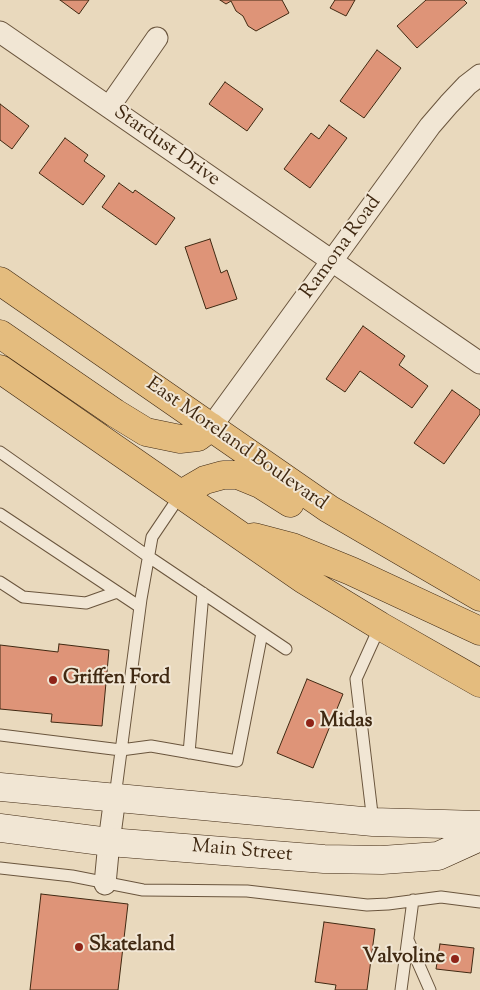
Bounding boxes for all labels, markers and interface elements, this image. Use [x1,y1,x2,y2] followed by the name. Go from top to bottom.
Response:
[108,101,224,193] street label: Stardust Drive
[297,192,387,304] street label: Ramona Road
[141,373,331,517] street label: East Moreland Boulevard
[63,668,170,692] place label: Griffen Ford
[47,674,59,686] marker: Griffen Ford
[320,711,372,735] place label: Midas
[304,717,316,729] marker: Midas
[191,836,293,868] street label: Main Street
[89,935,175,959] place label: Skateland
[73,941,85,953] marker: Skateland
[363,947,445,971] place label: Valvoline
[449,953,461,965] marker: Valvoline

